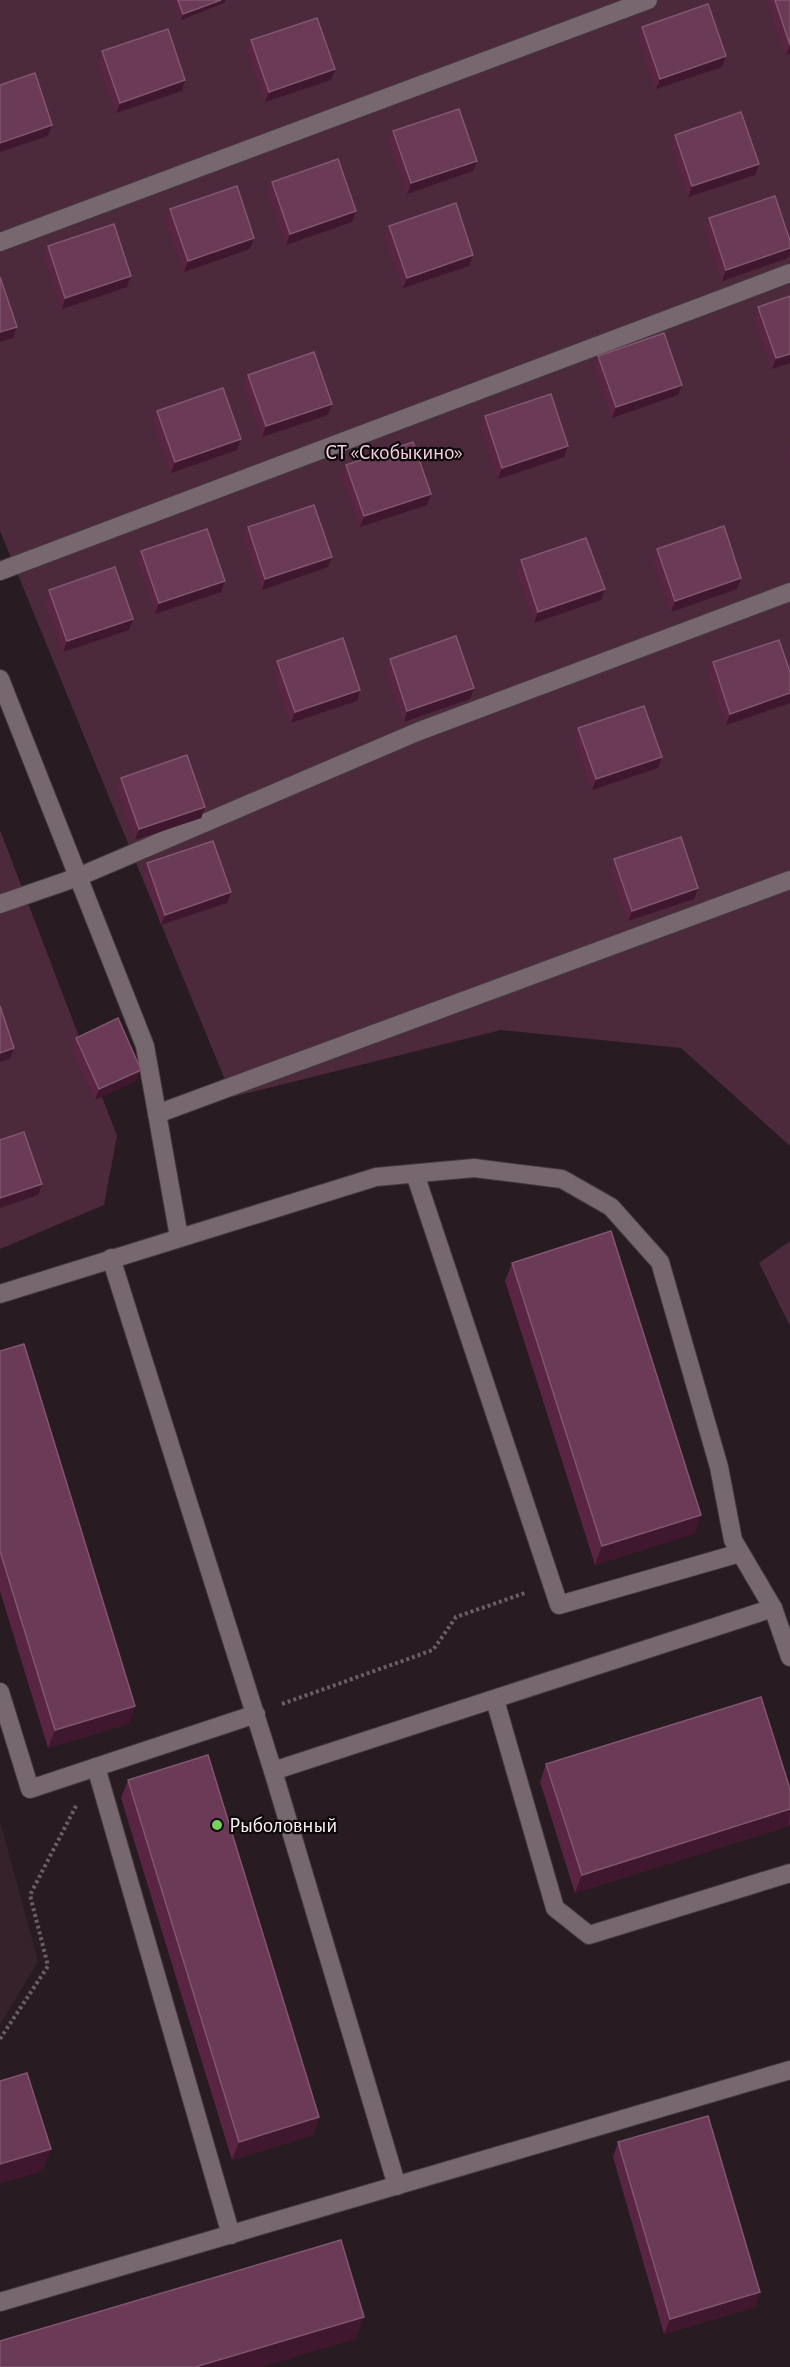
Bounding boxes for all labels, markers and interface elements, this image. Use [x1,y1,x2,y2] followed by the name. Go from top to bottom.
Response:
[325,442,463,463] park label: СТ «Скобыкино»
[229,1815,337,1836] place label: Рыболовный
[210,1818,224,1832] marker: Рыболовный

